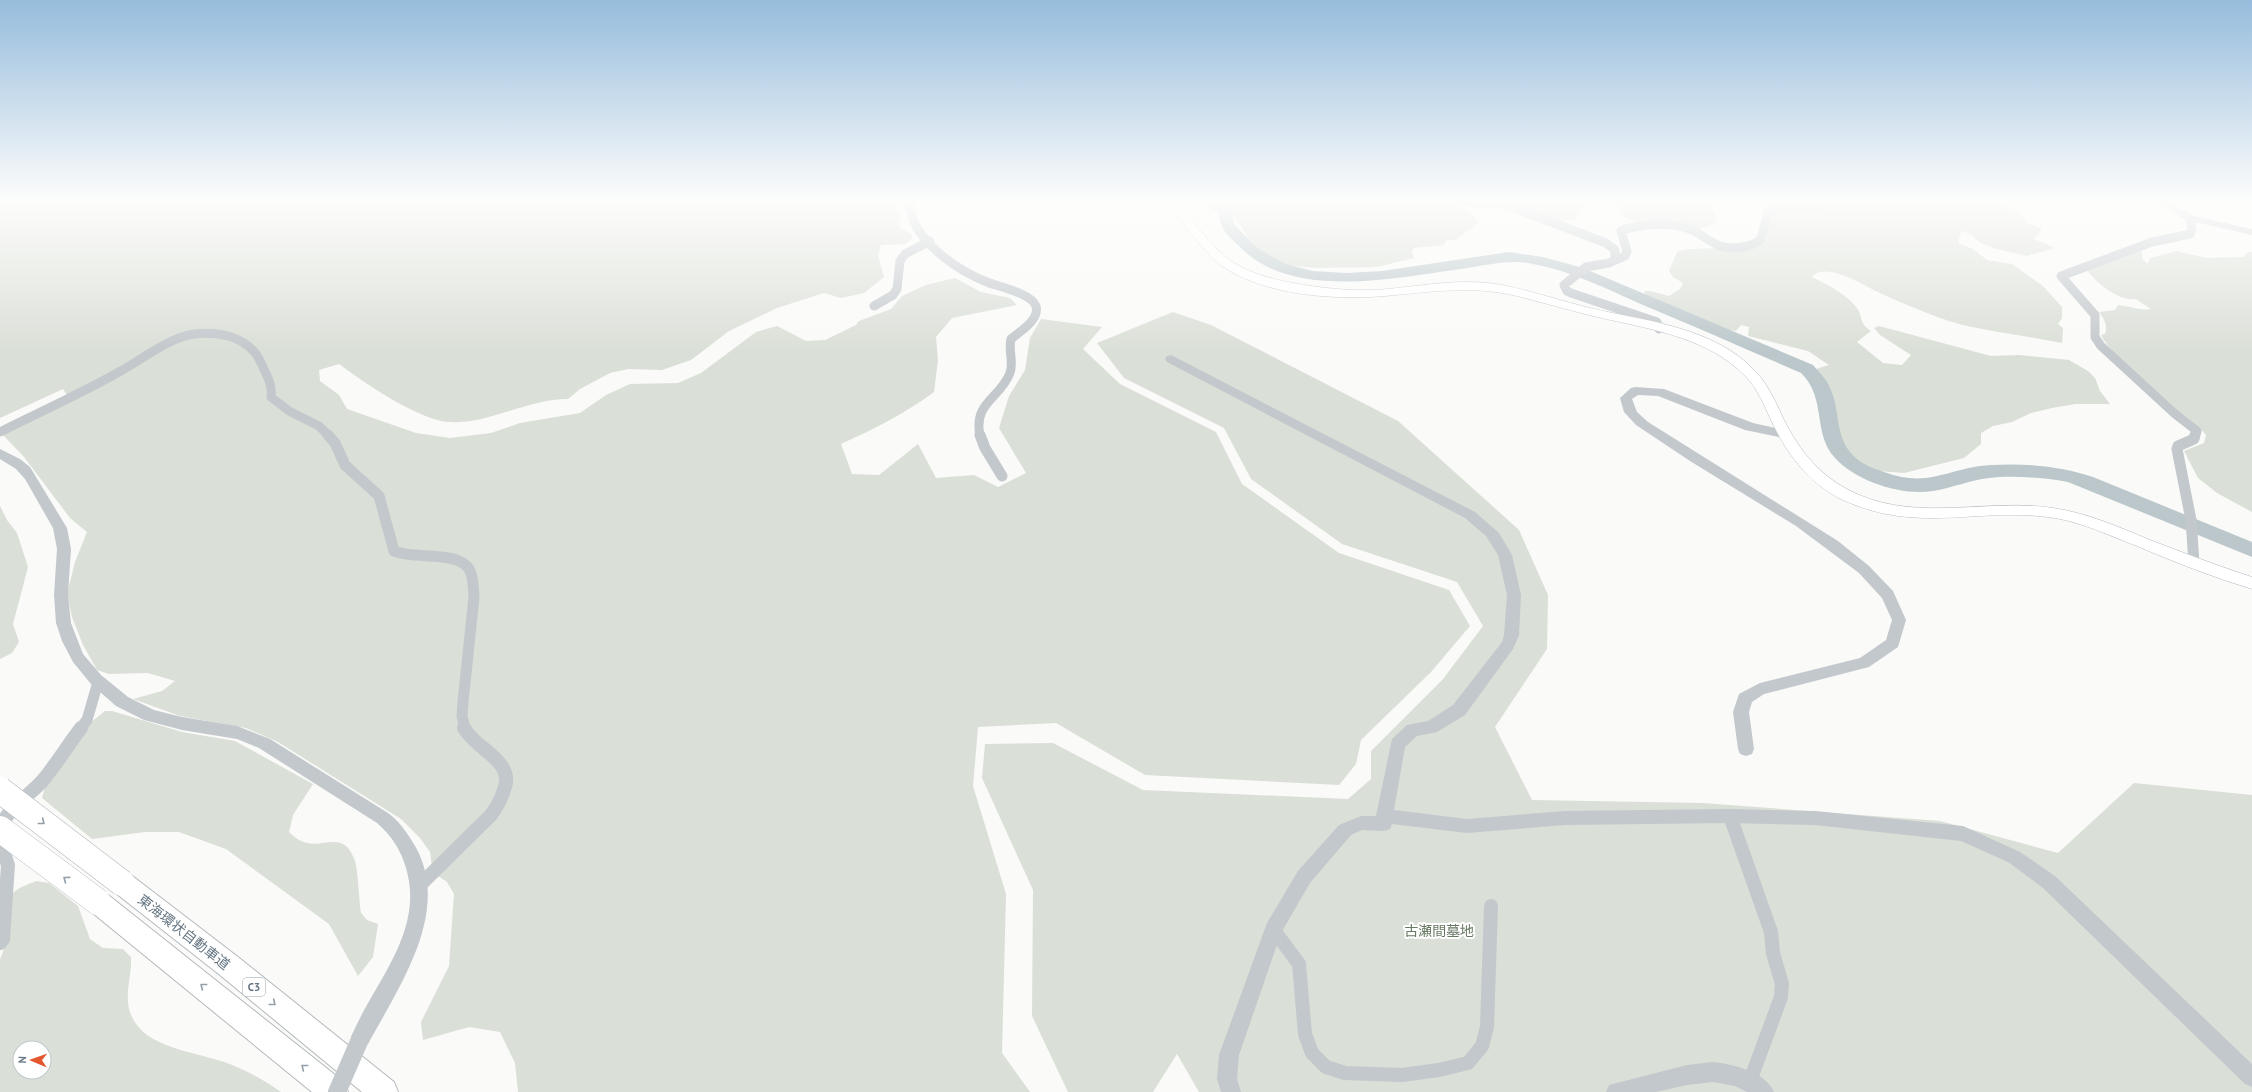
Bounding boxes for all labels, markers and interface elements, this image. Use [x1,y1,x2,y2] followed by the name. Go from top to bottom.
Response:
[38,817,45,824] one-way arrow
[64,877,71,884] one-way arrow
[134,890,234,974] street label: 東海環状自動車道
[1404,922,1474,940] park label: 古瀬間墓地
[243,978,265,996] road number: C3
[201,983,208,990] one-way arrow
[269,998,276,1005] one-way arrow
[12,1040,52,1080] north arrow
[15,1056,29,1064] text: N
[302,1065,309,1072] one-way arrow

